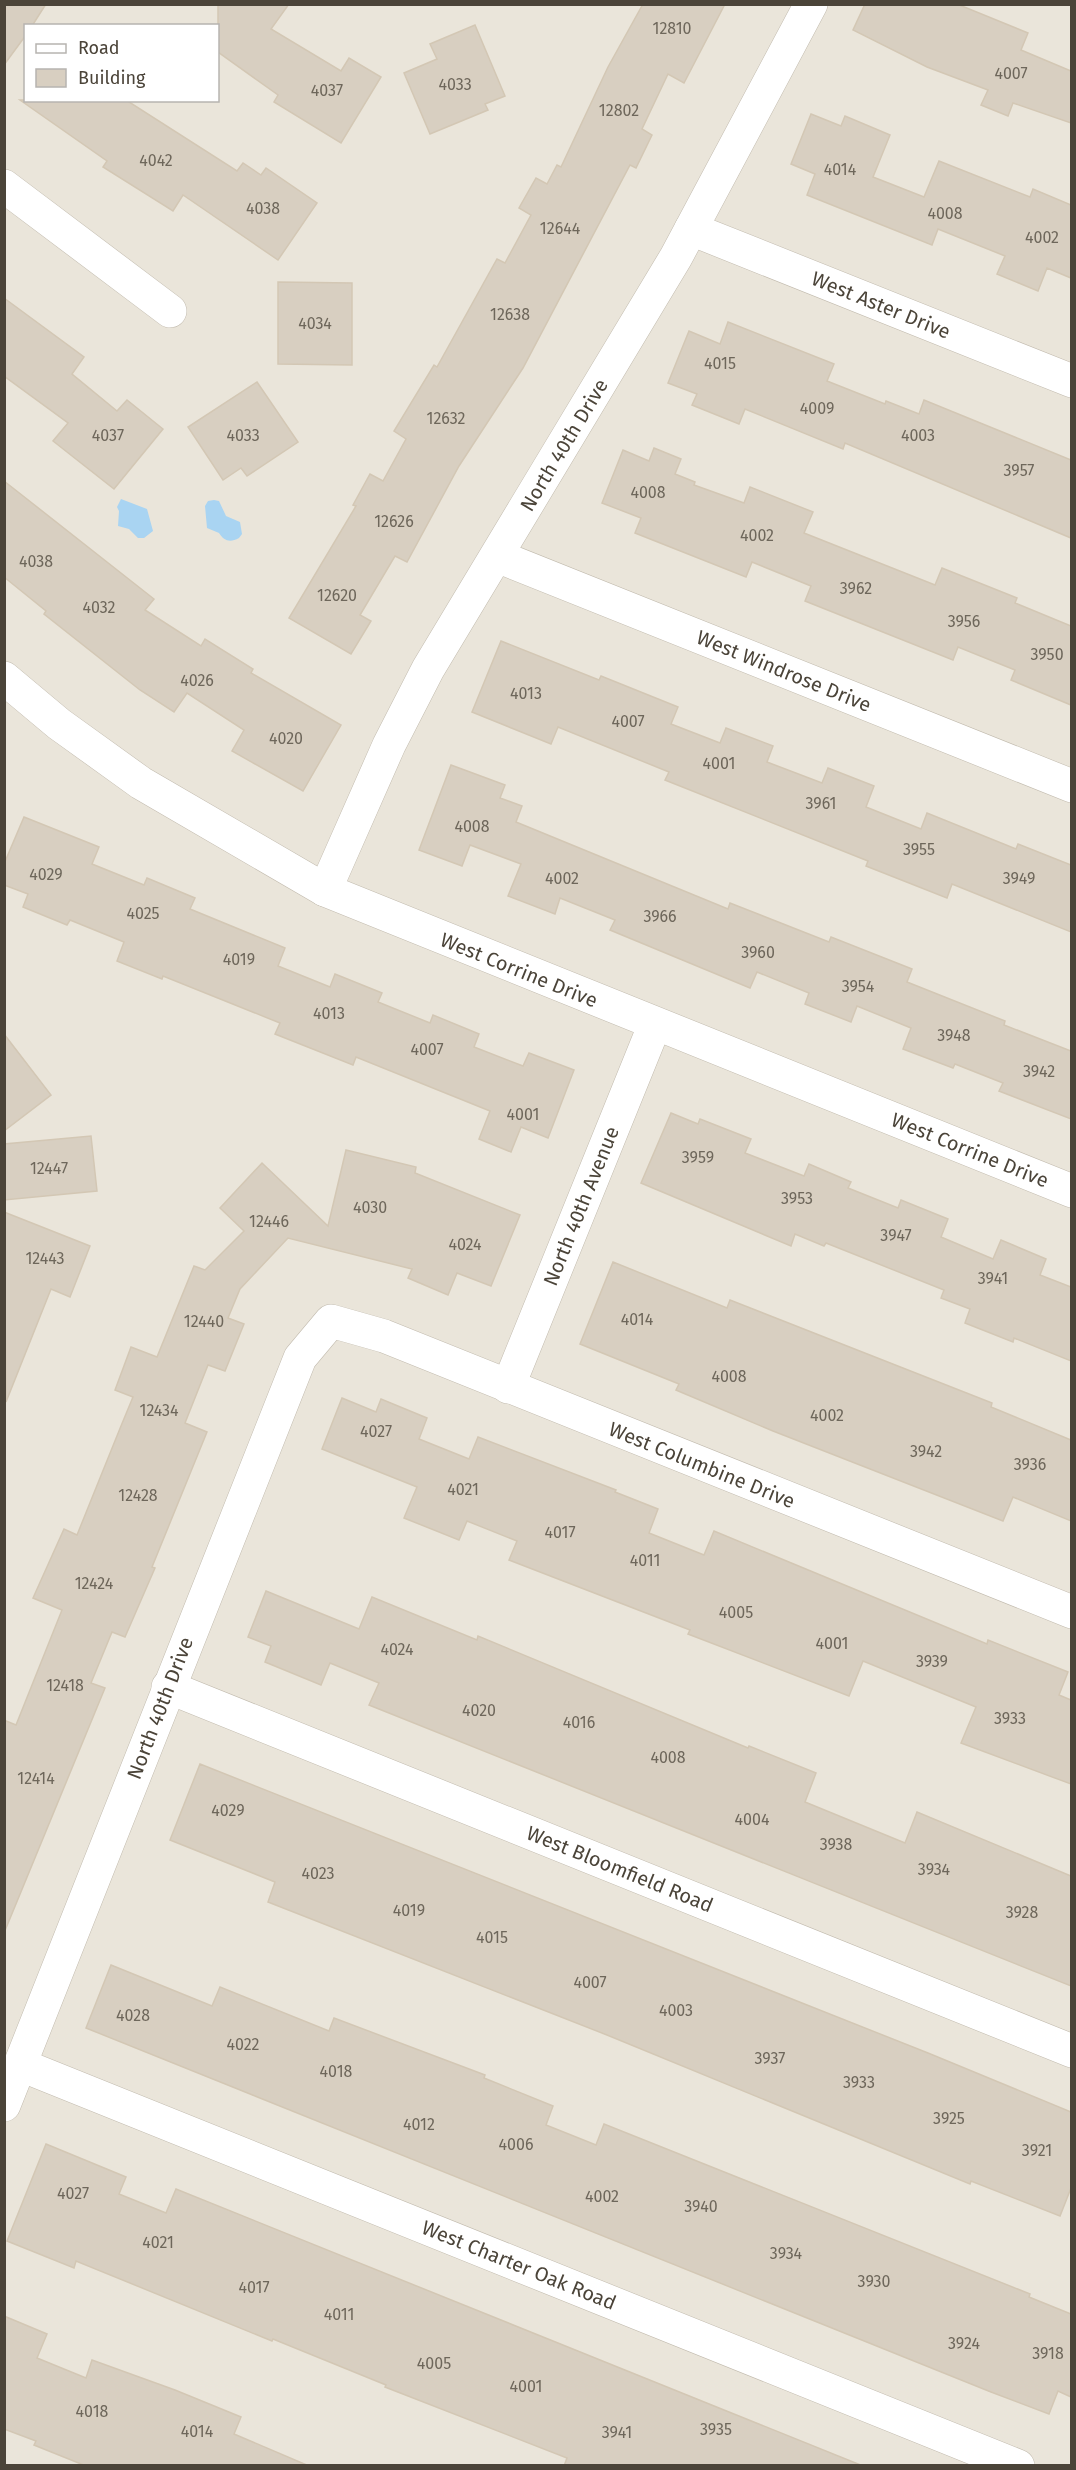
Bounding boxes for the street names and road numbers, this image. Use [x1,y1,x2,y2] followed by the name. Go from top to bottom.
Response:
[808,266,954,344] street label: West Aster Drive
[515,374,613,516] street label: North 40th Drive
[693,625,875,717] street label: West Windrose Drive
[437,928,601,1012] street label: West Corrine Drive
[888,1108,1052,1192] street label: West Corrine Drive
[538,1123,624,1289] street label: North 40th Avenue
[605,1417,799,1513] street label: West Columbine Drive
[122,1634,198,1782] street label: North 40th Drive
[523,1821,717,1917] street label: West Bloomfield Road
[418,2215,620,2315] street label: West Charter Oak Road

